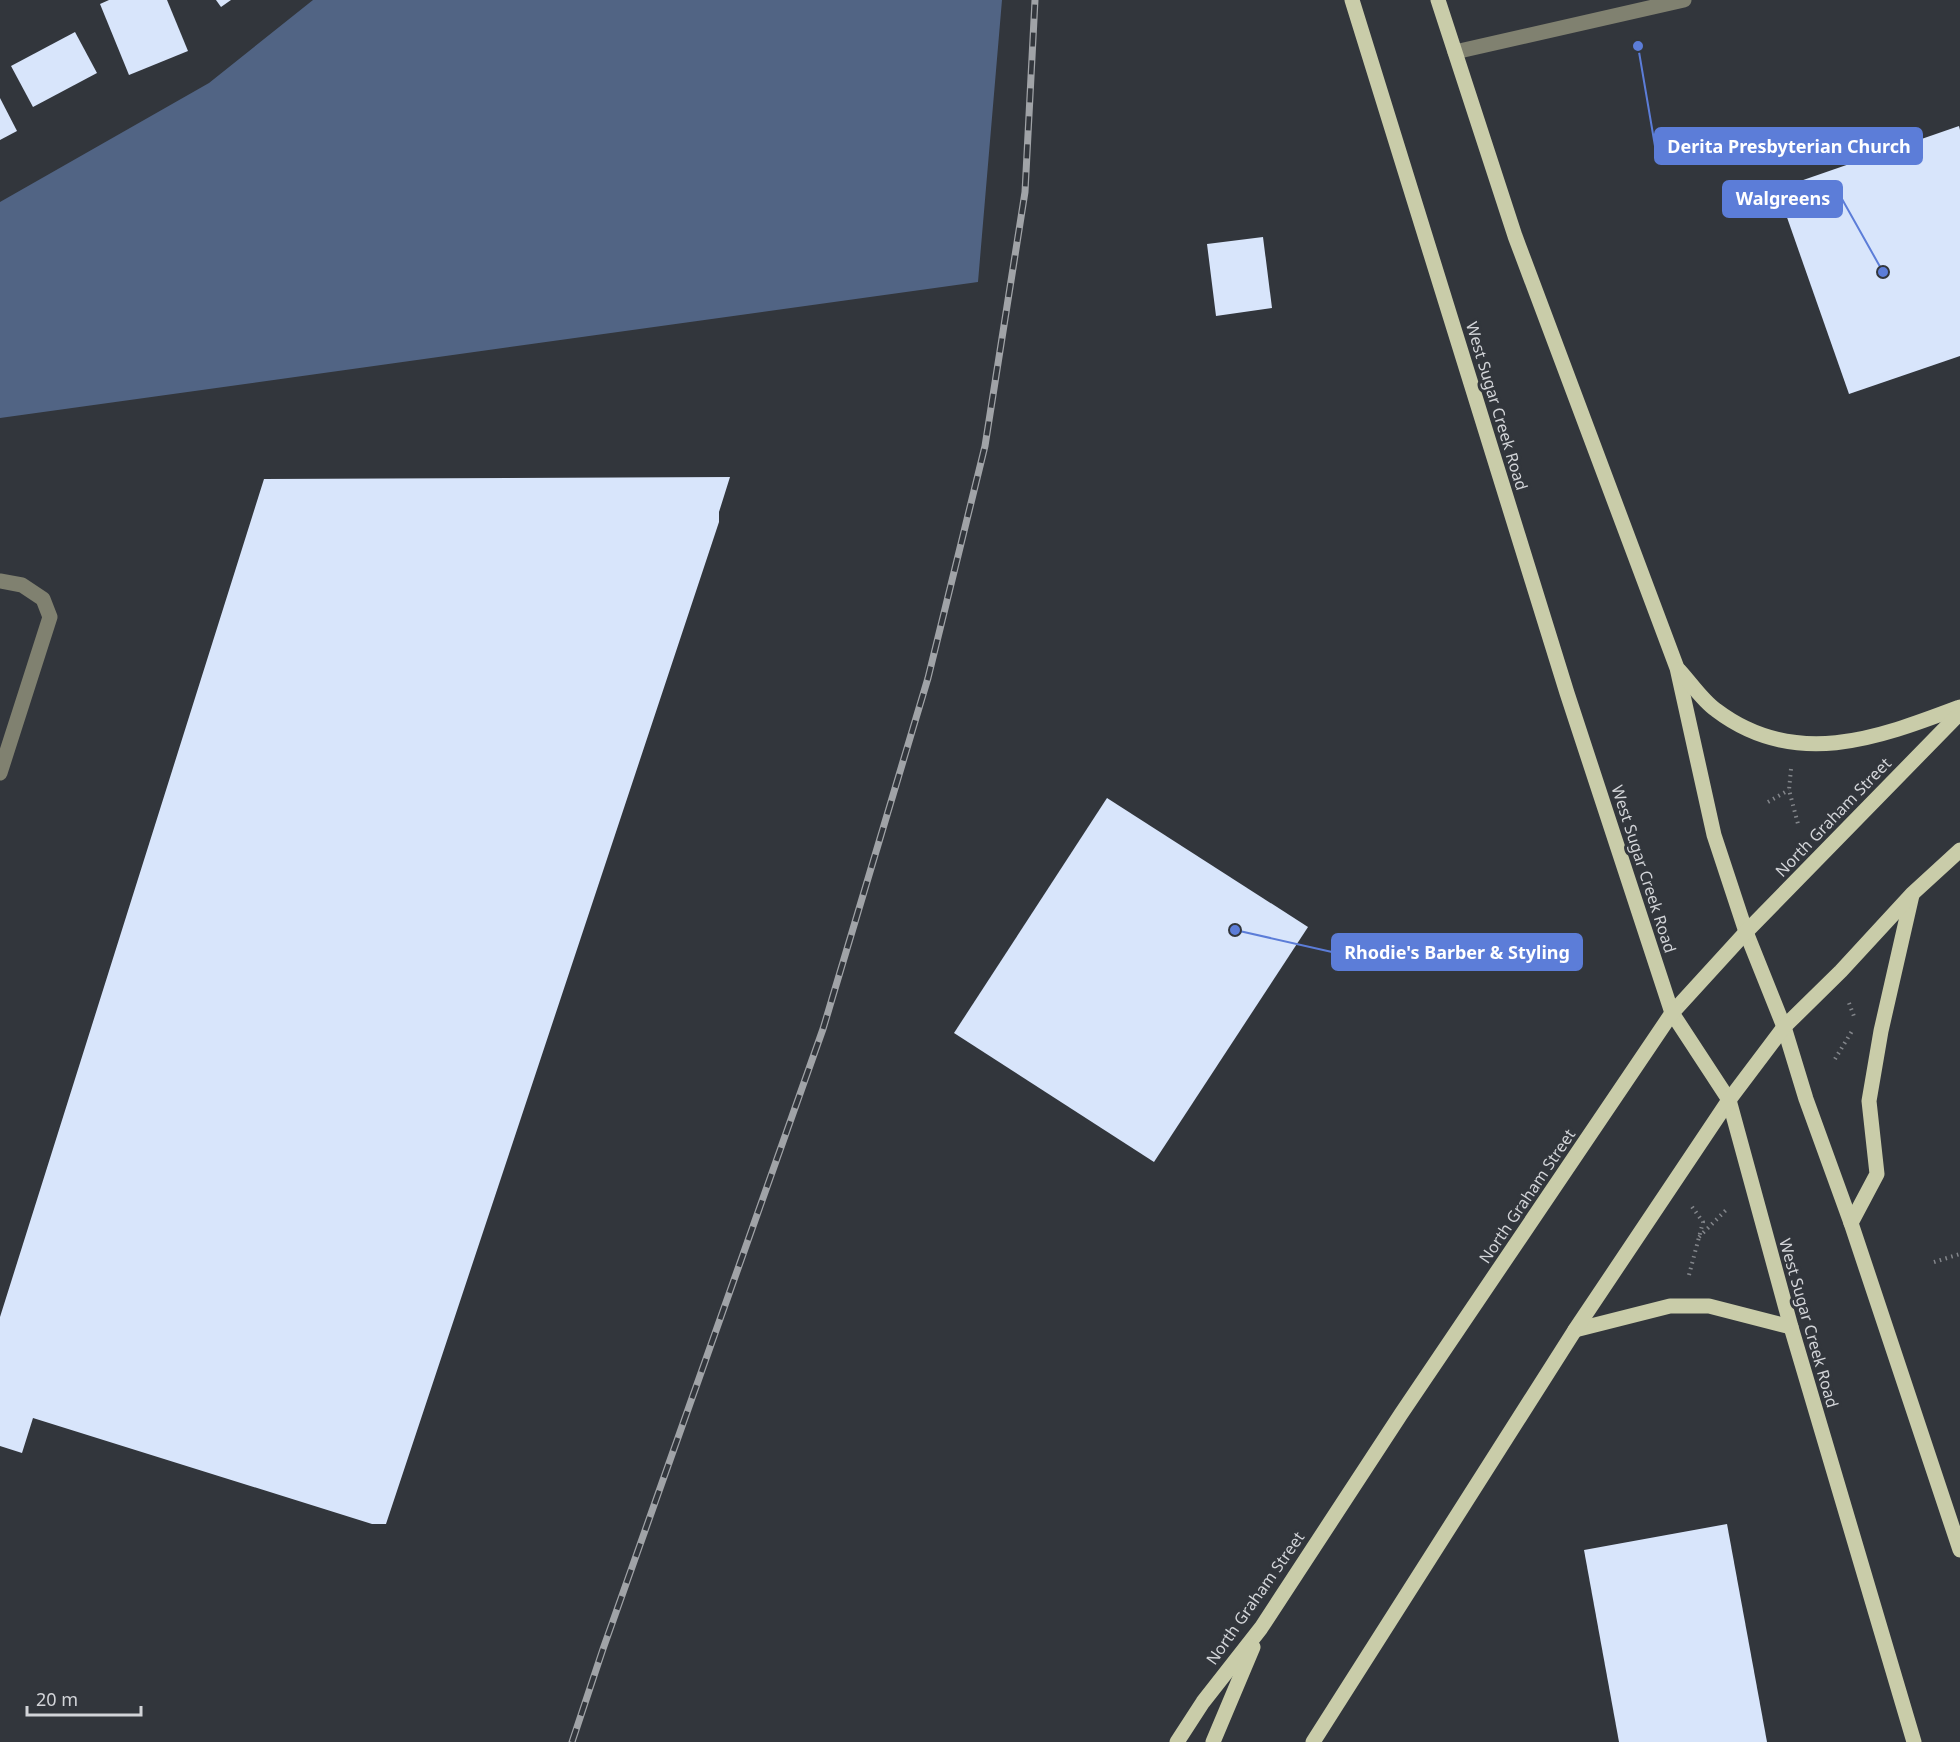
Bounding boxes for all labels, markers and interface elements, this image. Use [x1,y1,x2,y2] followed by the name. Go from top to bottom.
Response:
[1655,128,1922,164] callout: Derita Presbyterian Church
[1667,134,1911,158] text: Derita Presbyterian Church
[1723,181,1842,217] callout: Walgreens
[1736,186,1830,210] text: Walgreens
[1461,319,1533,493] street label: West Sugar Creek Road
[1770,752,1896,881] street label: North Graham Street
[1606,782,1682,956] street label: West Sugar Creek Road
[1332,934,1582,970] callout: Rhodie's Barber & Styling
[1344,940,1570,964] text: Rhodie's Barber & Styling
[1474,1124,1580,1268] street label: North Graham Street
[1774,1236,1844,1410] street label: West Sugar Creek Road
[1201,1527,1309,1669] street label: North Graham Street
[27,1679,141,1717] scale bar
[36,1687,78,1711] text: 20 m

